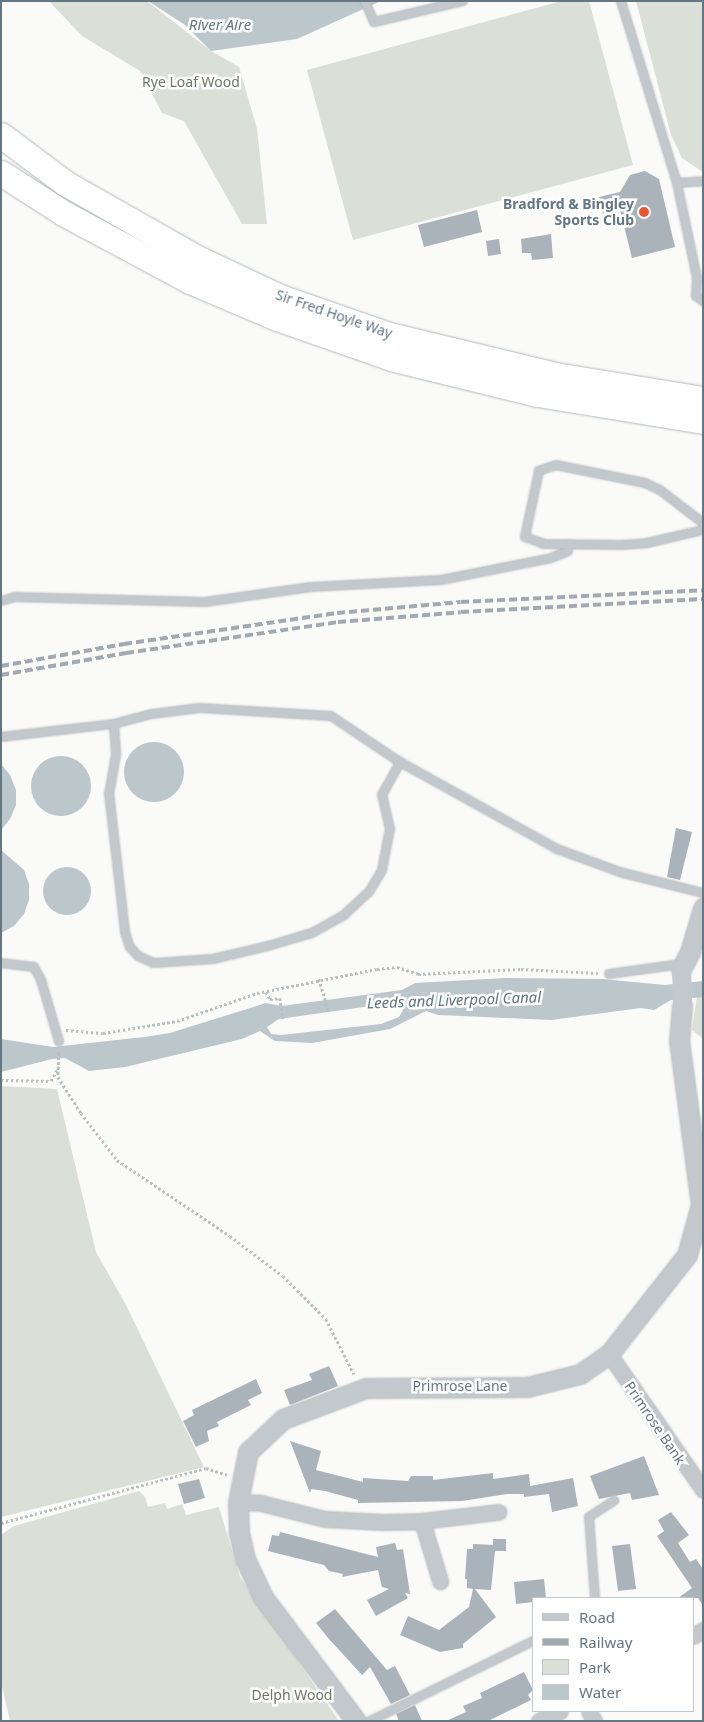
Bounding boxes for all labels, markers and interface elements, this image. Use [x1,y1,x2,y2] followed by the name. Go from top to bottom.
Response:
[189,16,251,34] water label: River Aire
[142,74,240,90] park label: Rye Loaf Wood
[503,196,634,228] place label: Bradford & Bingley Sports Club
[638,206,650,218] marker: Bradford & Bingley Sports Club
[273,286,395,342] street label: Sir Fred Hoyle Way
[367,988,541,1012] water label: Leeds and Liverpool Canal
[413,1378,507,1394] street label: Primrose Lane
[621,1378,689,1468] street label: Primrose Bank
[532,1597,694,1712] legend
[579,1607,615,1627] text: Road
[579,1632,632,1652] text: Railway
[579,1657,611,1677] text: Park
[579,1682,621,1702] text: Water
[252,1687,332,1703] park label: Delph Wood

